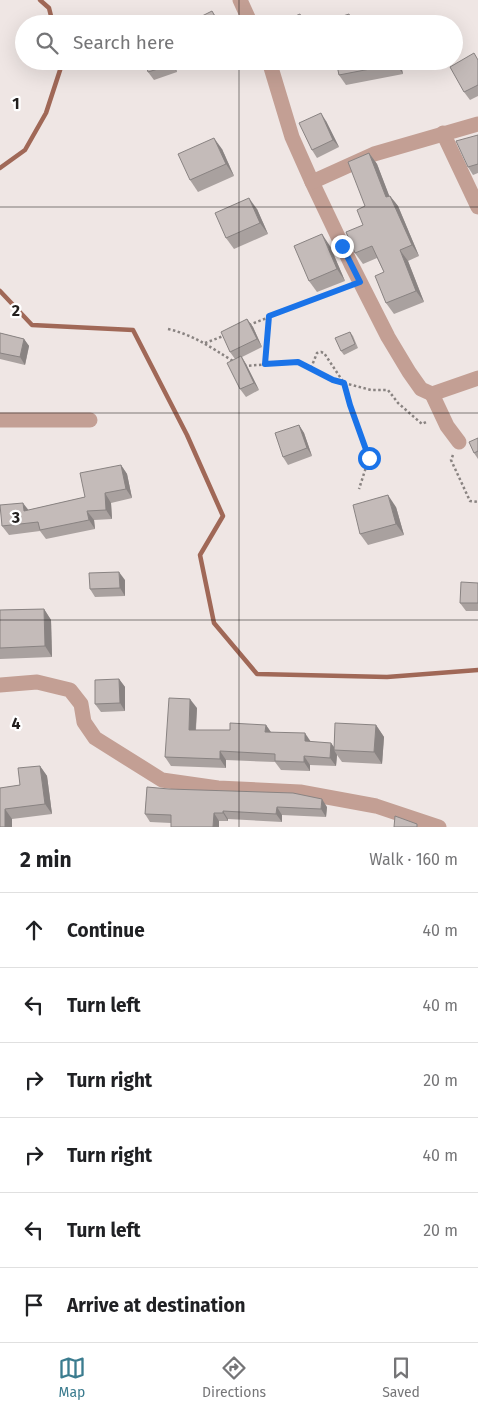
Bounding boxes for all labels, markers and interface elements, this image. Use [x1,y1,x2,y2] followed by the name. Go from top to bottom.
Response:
[15,15,463,70] search box
[33,29,61,57] icon: search
[73,31,174,54] text: Search here
[12,94,20,113] text: 1
[331,235,354,258] route end
[12,301,20,320] text: 2
[358,447,381,470] route start
[11,508,20,527] text: 3
[11,714,21,733] text: 4
[20,847,72,873] text: 2 min
[369,850,458,869] text: Walk · 160 m
[20,916,48,944] icon: ahead
[67,919,145,942] text: Continue
[423,921,458,940] text: 40 m
[20,991,48,1019] icon: left
[67,994,141,1017] text: Turn left
[423,996,458,1015] text: 40 m
[20,1066,48,1094] icon: right
[67,1069,152,1092] text: Turn right
[423,1071,458,1090] text: 20 m
[20,1141,48,1169] icon: right
[67,1144,152,1167] text: Turn right
[423,1146,458,1165] text: 40 m
[20,1216,48,1244] icon: left
[67,1219,141,1242] text: Turn left
[423,1221,458,1240] text: 20 m
[20,1291,48,1319] icon: arrive
[67,1294,246,1317] text: Arrive at destination
[58,1354,86,1401] tab: Map
[202,1354,266,1401] tab: Directions
[382,1354,420,1401] tab: Saved

